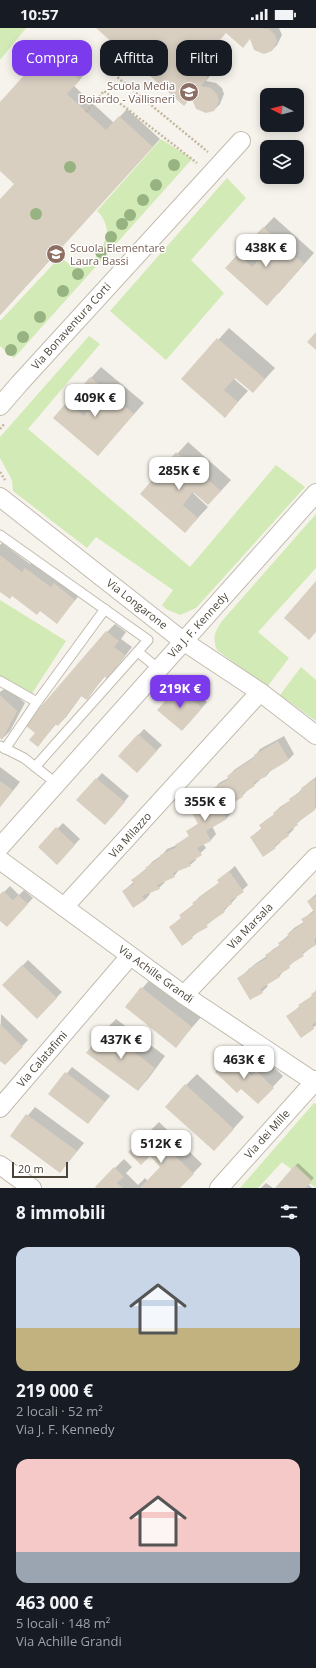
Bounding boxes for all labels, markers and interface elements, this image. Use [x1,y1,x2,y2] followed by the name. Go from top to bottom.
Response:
[20,4,59,24] text: 10:57
[12,40,92,76] chip: Compra
[100,40,168,76] chip: Affitta
[176,40,232,76] chip: Filtri
[79,78,175,106] place label: Scuola Media Boiardo - Vallisneri
[178,81,200,103] school or university icon: Scuola Media Boiardo - Vallisneri
[260,88,304,132] north arrow
[260,88,304,184] map controls
[260,140,304,184] button: layers
[233,234,299,268] pin: 438K €
[245,238,287,256] text: 438K €
[70,240,165,268] place label: Scuola Elementare Laura Bassi
[45,243,67,265] school or university icon: Scuola Elementare Laura Bassi
[28,279,114,372] street label: Via Bonaventura Corti
[62,384,128,418] pin: 409K €
[74,388,116,406] text: 409K €
[146,457,212,491] pin: 285K €
[158,461,200,479] text: 285K €
[104,575,171,632] street label: Via Longarone
[164,588,231,661] street label: Via J. F. Kennedy
[147,675,213,709] pin: 219K €
[159,679,201,697] text: 219K €
[172,788,238,822] pin: 355K €
[184,792,226,810] text: 355K €
[105,808,154,861] street label: Via Milazzo
[224,899,276,952] street label: Via Marsala
[116,941,197,1006] street label: Via Achille Grandi
[88,1026,154,1060] pin: 437K €
[13,1027,70,1090] street label: Via Calatafimi
[100,1030,142,1048] text: 437K €
[211,1046,277,1080] pin: 463K €
[223,1050,265,1068] text: 463K €
[241,1106,293,1161] street label: Via dei Mille
[128,1130,194,1164] pin: 512K €
[140,1134,182,1152] text: 512K €
[12,1160,68,1179] scale bar
[18,1161,44,1176] text: 20 m
[16,1201,106,1224] text: 8 immobili
[278,1201,300,1223] icon: filters
[122,1273,194,1345] icon: home
[16,1379,93,1402] text: 219 000 €
[16,1402,103,1420] text: 2 locali · 52 m²
[16,1420,114,1438] text: Via J. F. Kennedy
[122,1485,194,1557] icon: home
[16,1591,93,1614] text: 463 000 €
[16,1614,110,1632] text: 5 locali · 148 m²
[16,1632,122,1650] text: Via Achille Grandi

